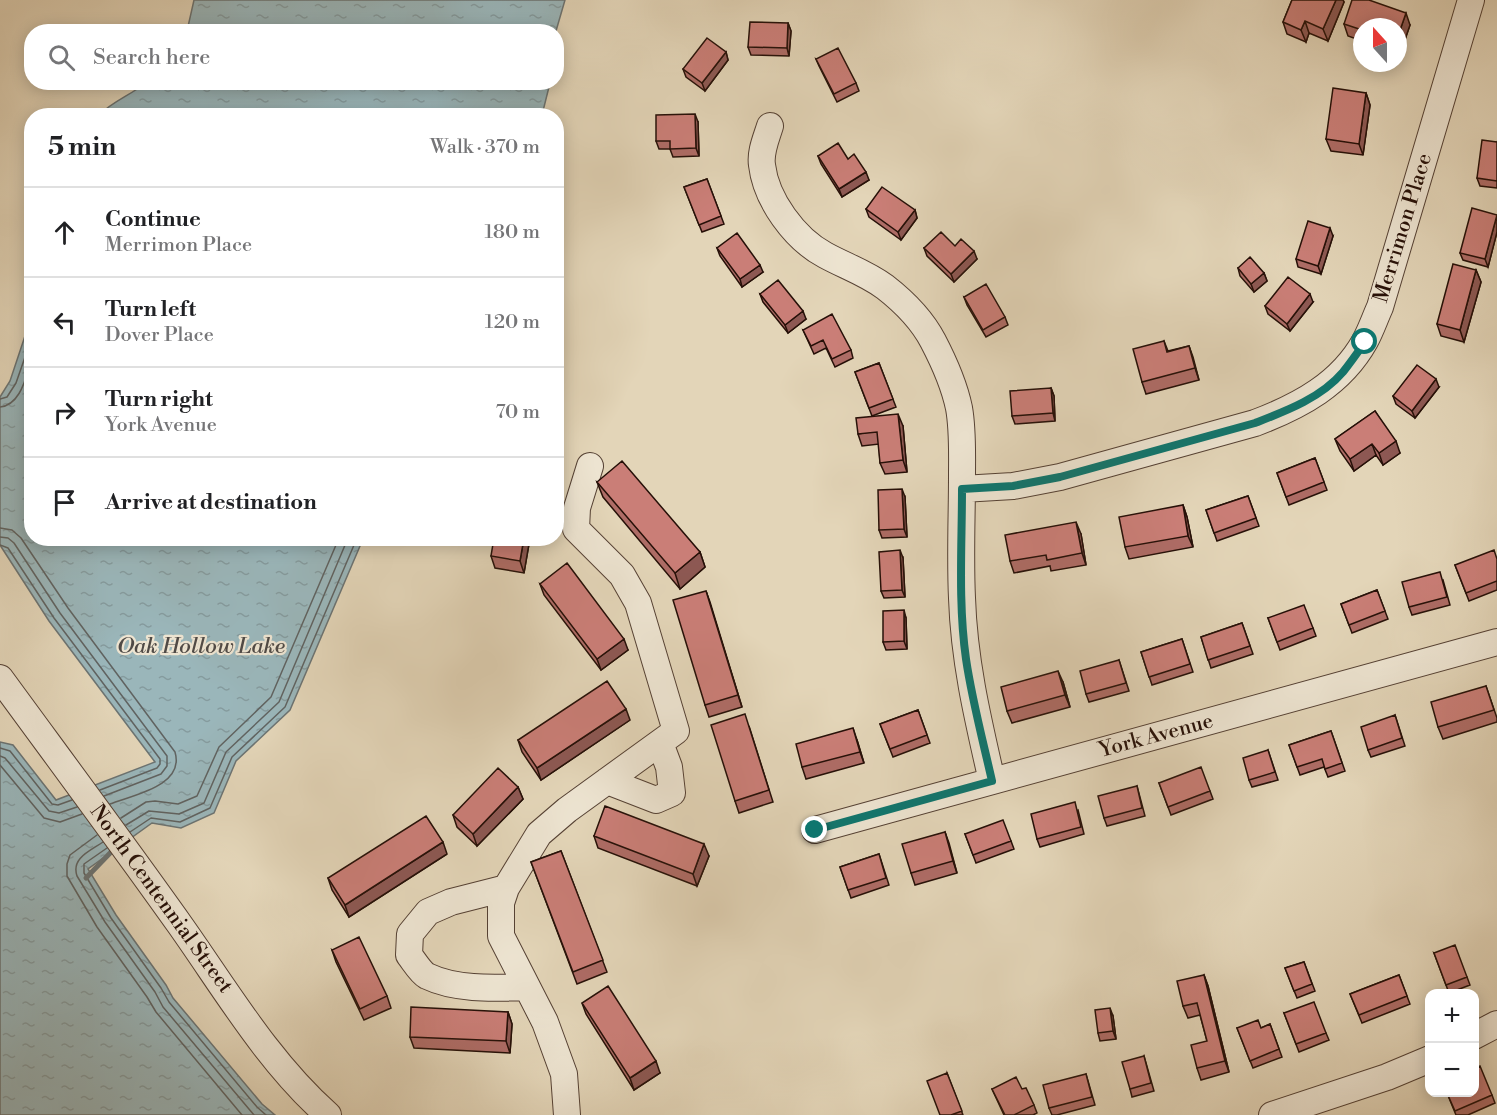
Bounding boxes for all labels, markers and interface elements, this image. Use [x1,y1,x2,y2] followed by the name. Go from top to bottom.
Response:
[1353,18,1407,72] north arrow
[24,24,564,90] search box
[45,41,78,74] icon: search
[93,44,210,71] text: Search here
[48,131,116,163] text: 5 min
[430,135,540,160] text: Walk · 370 m
[1368,150,1438,306] street label: Merrimon Place
[105,206,201,233] text: Continue
[48,216,81,249] icon: ahead
[485,220,540,245] text: 180 m
[105,233,252,258] text: Merrimon Place
[105,296,196,323] text: Turn left
[48,306,81,339] icon: left
[485,310,540,335] text: 120 m
[105,323,214,348] text: Dover Place
[1351,328,1377,354] route start
[105,386,213,413] text: Turn right
[48,396,81,429] icon: right
[496,400,540,425] text: 70 m
[105,413,217,438] text: York Avenue
[48,486,81,519] icon: arrive
[105,489,317,516] text: Arrive at destination
[117,633,285,660] water label: Oak Hollow Lake
[1095,708,1216,764] street label: York Avenue
[84,800,239,999] street label: North Centennial Street
[801,816,827,842] route end
[1425,989,1479,1097] map controls
[1425,989,1479,1043] button: +
[1425,1043,1479,1097] button: −

